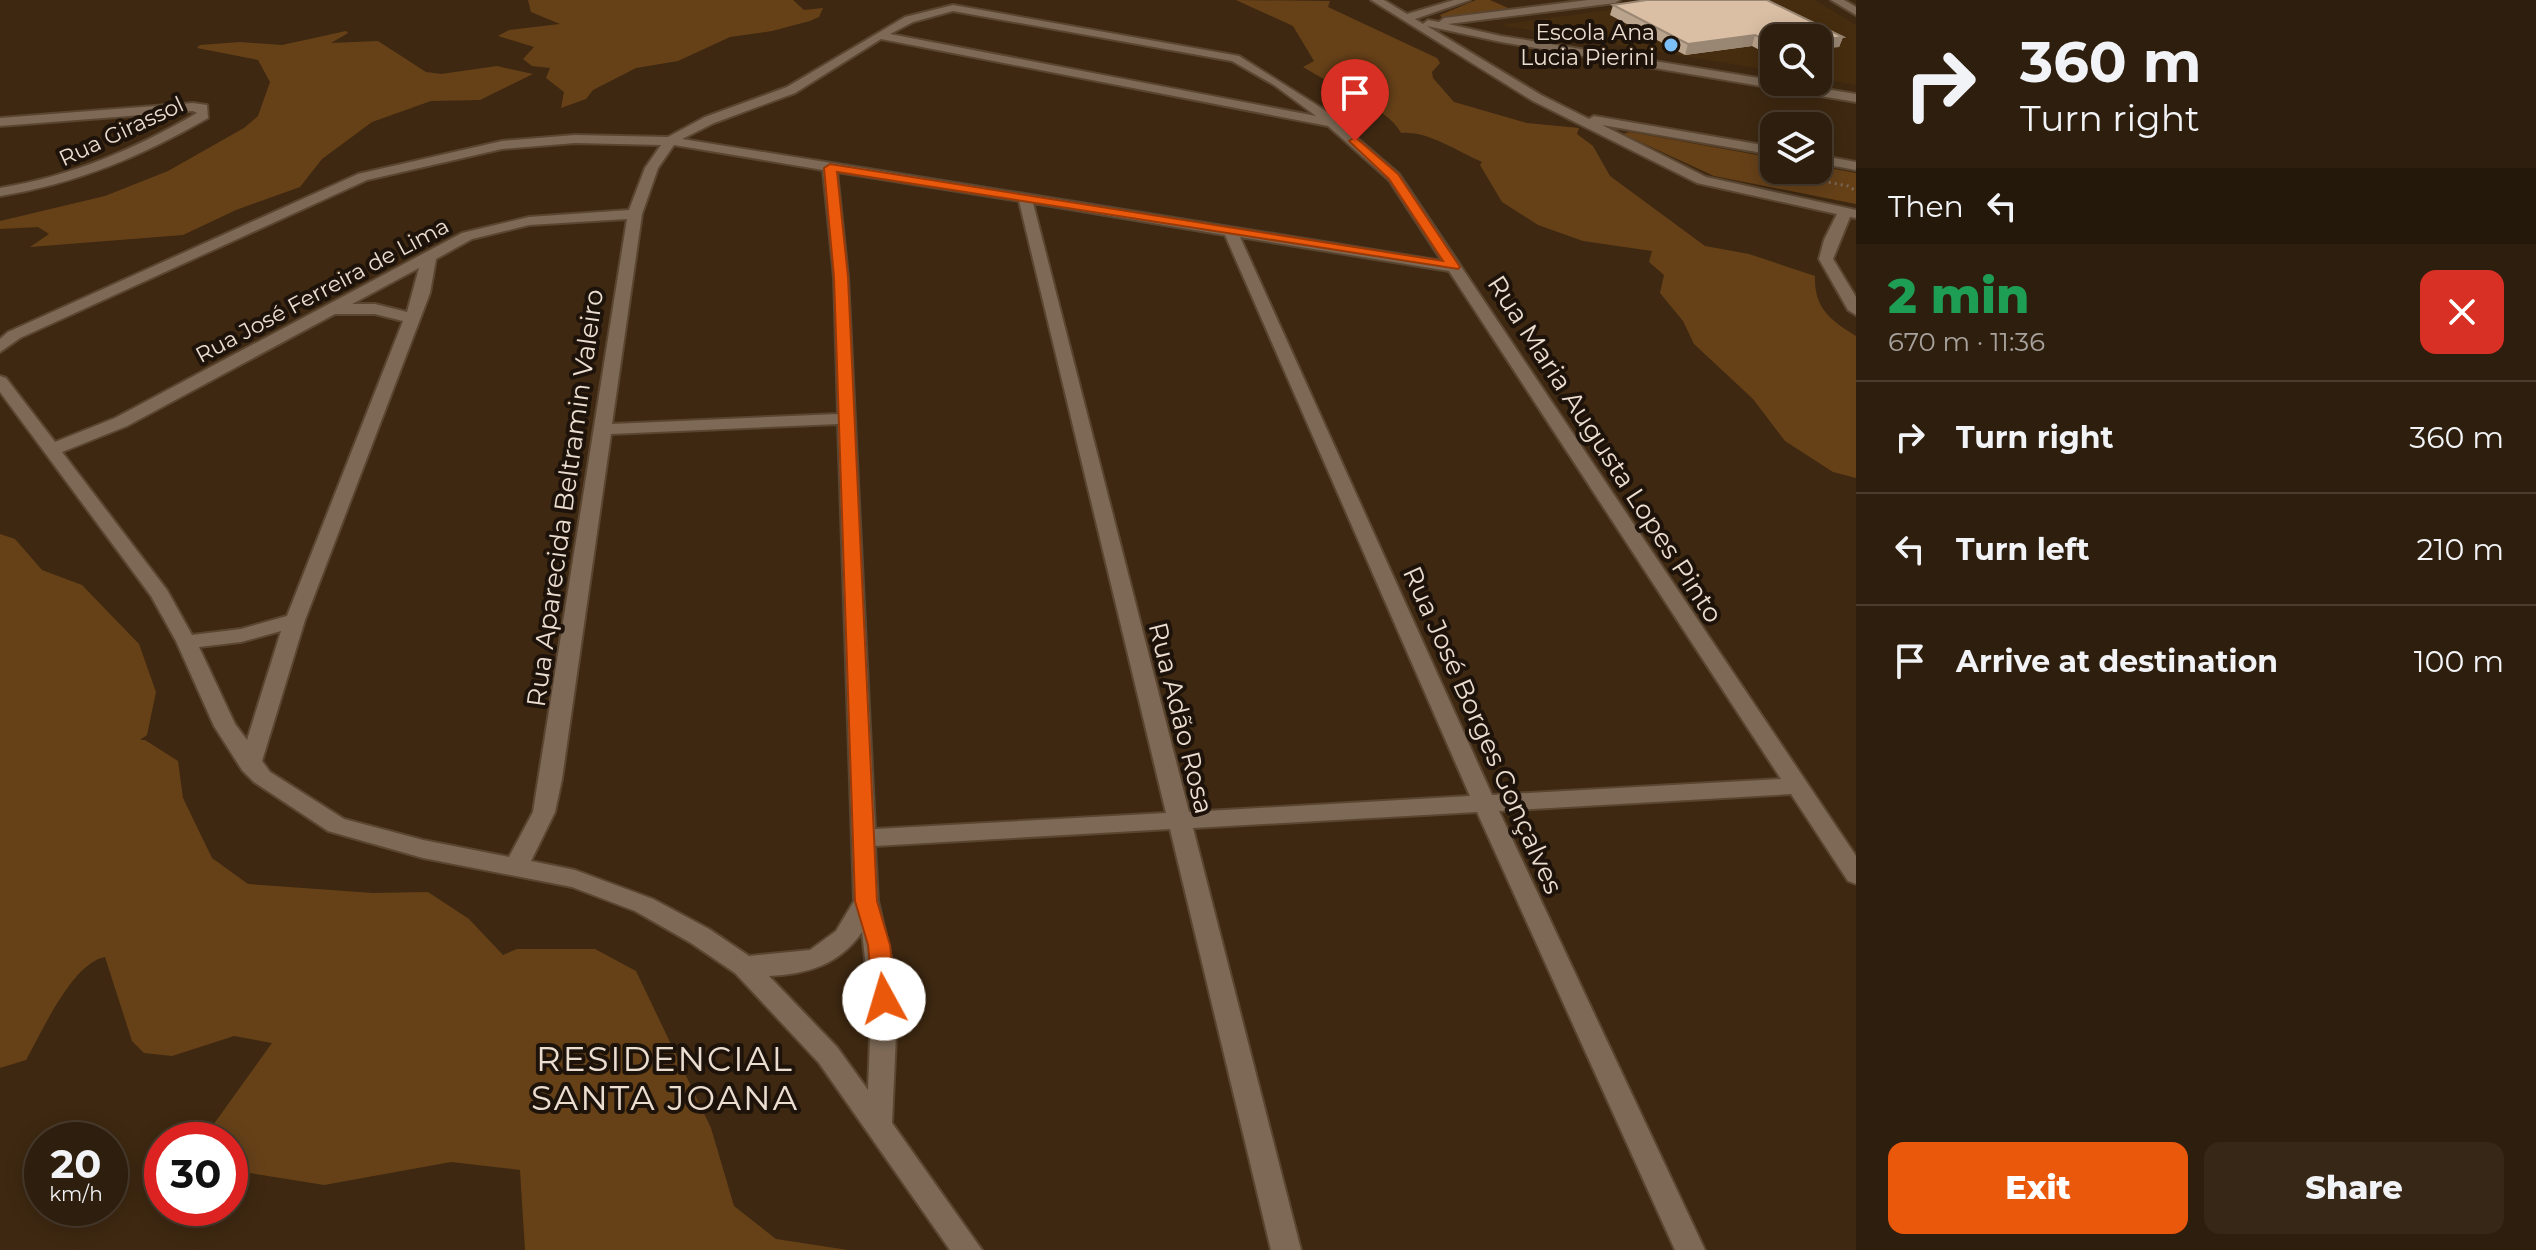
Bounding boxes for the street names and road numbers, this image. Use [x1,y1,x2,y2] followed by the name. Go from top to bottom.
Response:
[55,91,188,172] street label: Rua Girassol
[191,212,454,369] street label: Rua José Ferreira de Lima
[1481,269,1729,629] street label: Rua Maria Augusta Lopes Pinto
[520,287,610,709] street label: Rua Aparecida Beltramin Valeiro
[1396,561,1570,899] street label: Rua José Borges Gonçalves
[1142,619,1220,817] street label: Rua Adão Rosa

